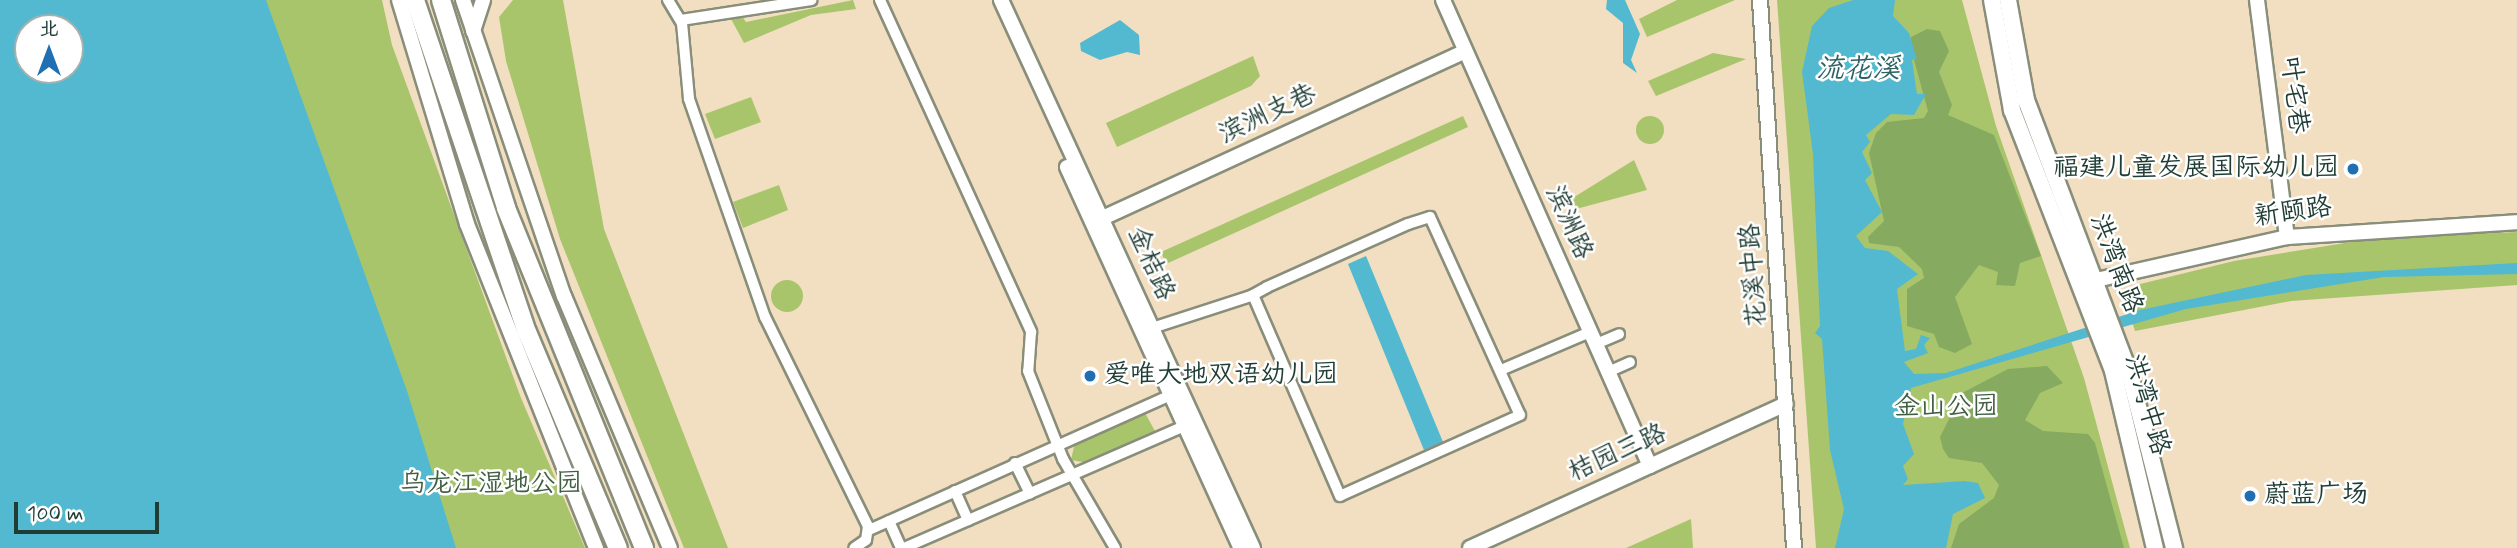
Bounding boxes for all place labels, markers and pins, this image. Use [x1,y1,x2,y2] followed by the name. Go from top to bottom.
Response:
[2053,153,2339,185] place label: 福建儿童发展国际幼儿园
[2345,161,2361,177] marker: 福建儿童发展国际幼儿园
[1104,360,1338,392] place label: 爱唯大地双语幼儿园
[1082,368,1098,384] marker: 爱唯大地双语幼儿园
[2264,480,2368,512] place label: 蔚蓝广场
[2242,488,2258,504] marker: 蔚蓝广场

